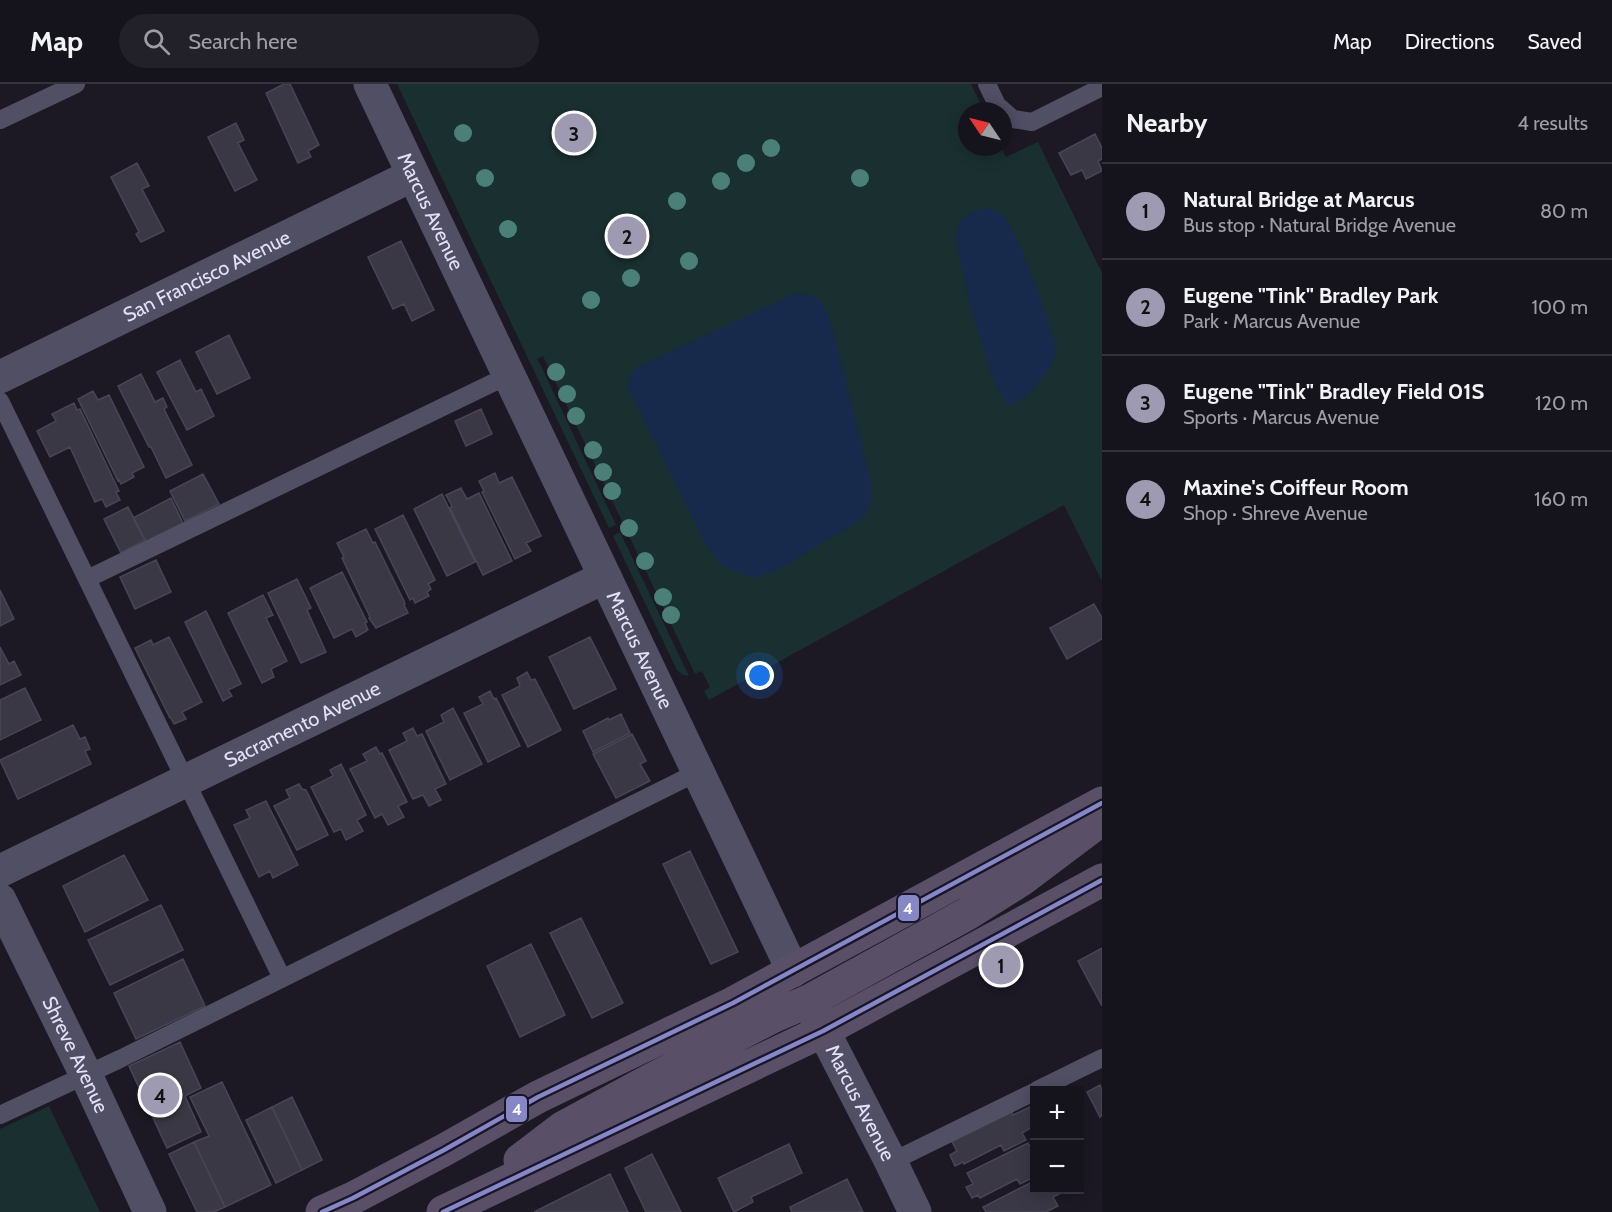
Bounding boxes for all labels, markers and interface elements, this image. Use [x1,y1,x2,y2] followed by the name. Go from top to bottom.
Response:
[119,14,539,68] search box
[30,24,83,58] text: Map
[140,25,173,58] icon: search
[188,28,297,55] text: Search here
[1333,29,1372,54] text: Map
[1405,29,1494,54] text: Directions
[1527,29,1582,54] text: Saved
[958,102,1012,156] north arrow
[1126,107,1207,139] text: Nearby
[554,110,594,156] pin: 3
[1517,111,1588,135] text: 4 results
[392,149,469,274] street label: Marcus Avenue
[1183,186,1415,213] text: Natural Bridge at Marcus
[1142,199,1149,223] text: 1
[1540,199,1588,223] text: 80 m
[1183,213,1456,237] text: Bus stop · Natural Bridge Avenue
[608,214,646,258] pin: 2
[119,225,294,327] street label: San Francisco Avenue
[1183,282,1438,309] text: Eugene "Tink" Bradley Park
[1140,295,1151,319] text: 2
[1532,295,1588,319] text: 100 m
[1183,309,1360,333] text: Park · Marcus Avenue
[1183,378,1484,405] text: Eugene "Tink" Bradley Field 01S
[1140,391,1151,415] text: 3
[1535,391,1588,415] text: 120 m
[1183,405,1379,429] text: Sports · Marcus Avenue
[1183,474,1409,501] text: Maxine's Coiffeur Room
[1139,487,1152,511] text: 4
[1534,487,1588,511] text: 160 m
[1183,501,1368,525] text: Shop · Shreve Avenue
[602,587,678,713] street label: Marcus Avenue
[745,661,774,690] your location
[220,676,384,772] street label: Sacramento Avenue
[897,894,920,922] line badge: 4
[903,899,913,918] text: 4
[982,942,1020,988] pin: 1
[37,992,114,1117] street label: Shreve Avenue
[821,1041,900,1165] street label: Marcus Avenue
[140,1072,180,1118] pin: 4
[1030,1086,1084,1194] map controls
[1030,1086,1084,1140] button: +
[505,1095,528,1123] line badge: 4
[512,1100,522,1119] text: 4
[1030,1140,1084,1194] button: −

